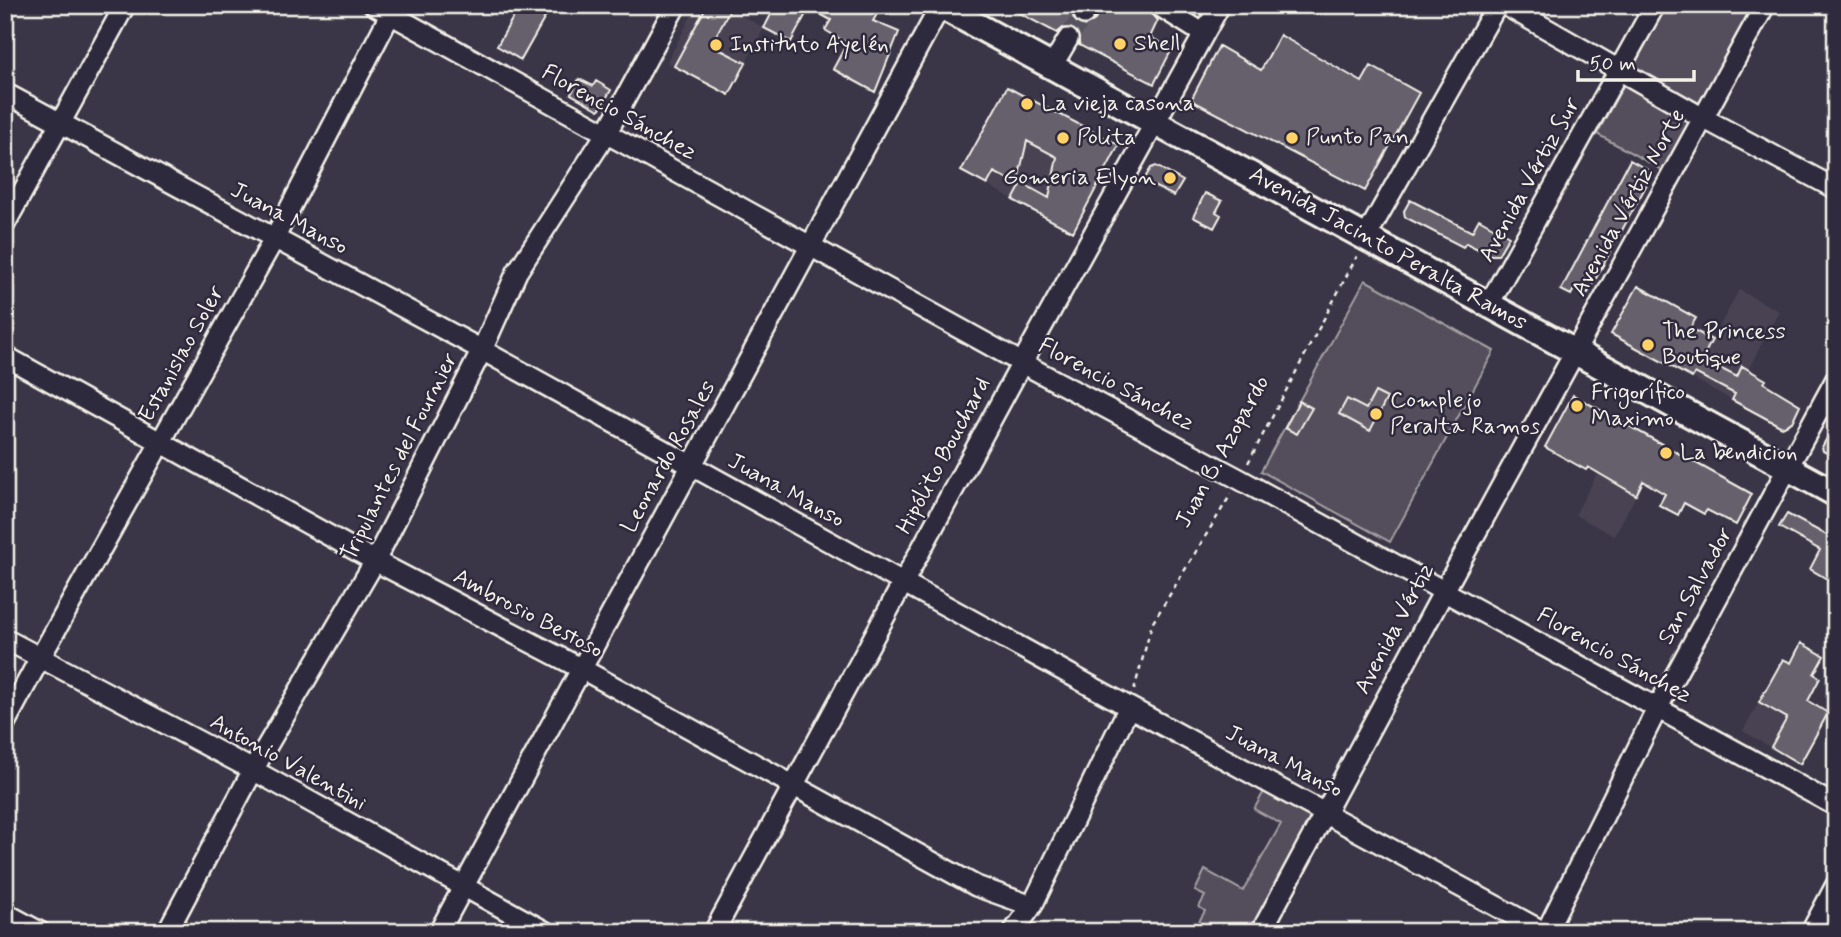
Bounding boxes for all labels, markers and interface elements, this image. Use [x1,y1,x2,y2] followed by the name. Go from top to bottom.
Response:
[1134,29,1180,59] place label: Shell
[730,30,889,60] place label: Instituto Ayelén
[1112,36,1128,52] marker: Shell
[708,37,724,53] marker: Instituto Ayelén
[1578,38,1694,82] scale bar
[1589,50,1636,78] text: 50 m
[536,58,702,168] street label: Florencio Sánchez
[1041,89,1194,119] place label: La vieja casona
[1472,92,1588,268] street label: Avenida Vértiz Sur
[1019,96,1035,112] marker: La vieja casona
[1565,104,1693,302] street label: Avenida Vértiz Norte
[1077,123,1136,153] place label: Polita
[1306,123,1409,153] place label: Punto Pan
[1055,130,1071,146] marker: Polita
[1284,130,1300,146] marker: Punto Pan
[1243,160,1533,338] street label: Avenida Jacinto Peralta Ramos
[1003,163,1156,193] place label: Gomeria Elyon
[1162,170,1178,186] marker: Gomeria Elyon
[225,175,353,263] street label: Juana Manso
[132,280,232,428] street label: Estanislao Soler
[1662,317,1786,373] place label: The Princess Boutique
[1033,331,1199,439] street label: Florencio Sánchez
[1640,337,1656,353] marker: The Princess Boutique
[334,347,466,566] street label: Tripulantes del Fournier
[1169,371,1277,533] street label: Juan B. Azopardo
[890,372,998,540] street label: Hipólito Bouchard
[615,375,723,539] street label: Leonardo Rosales
[1591,378,1685,434] place label: Frigorífico Maximo
[1390,386,1540,442] place label: Complejo Peralta Ramos
[1569,398,1585,414] marker: Frigorífico Maximo
[1368,406,1384,422] marker: Complejo Peralta Ramos
[1680,438,1798,468] place label: La bendicion
[1658,445,1674,461] marker: La bendicion
[722,447,850,535] street label: Juana Manso
[1651,522,1741,650] street label: San Salvador
[1348,558,1442,700] street label: Avenida Vértiz
[448,562,608,666] street label: Ambrosio Bestoso
[1531,601,1697,711] street label: Florencio Sánchez
[204,707,372,819] street label: Antonio Valentini
[1220,718,1348,806] street label: Juana Manso

